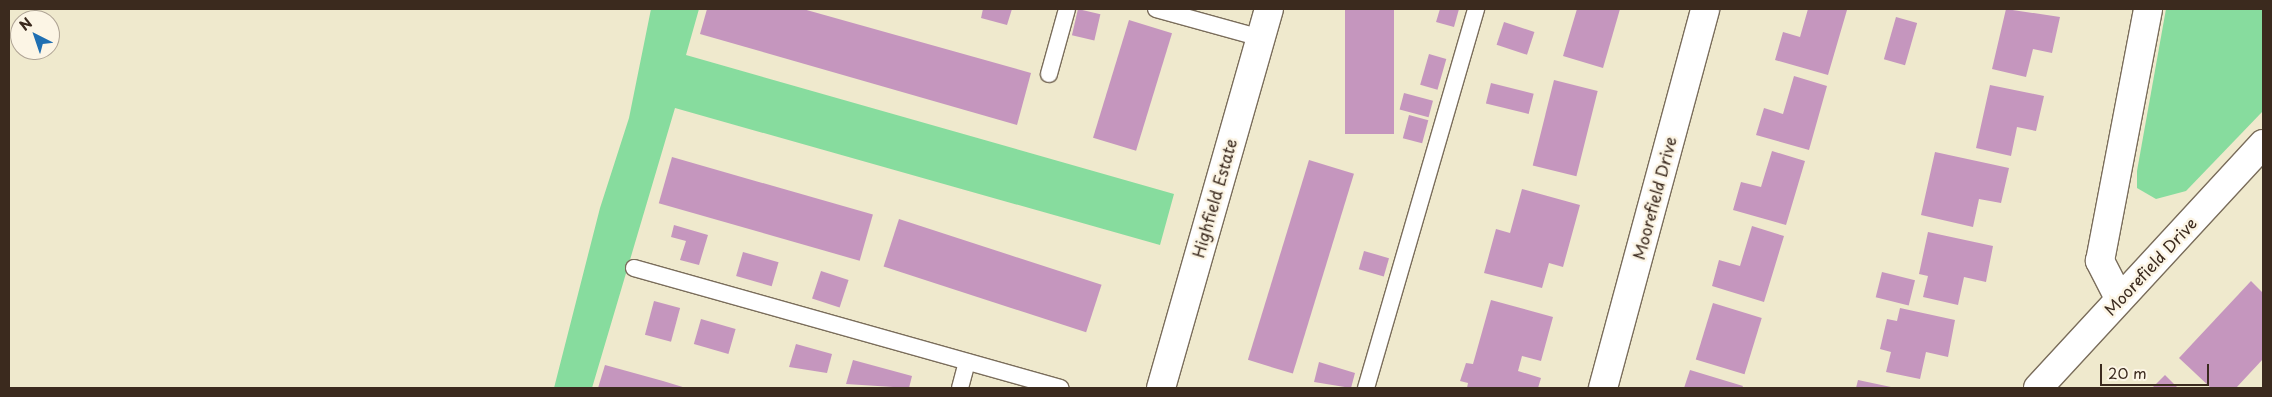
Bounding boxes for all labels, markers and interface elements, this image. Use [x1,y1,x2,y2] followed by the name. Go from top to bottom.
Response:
[10,10,60,60] north arrow
[14,12,37,36] text: N
[1628,134,1680,262] street label: Moorefield Drive
[1188,137,1240,259] street label: Highfield Estate
[2100,213,2200,319] street label: Moorefield Drive
[2102,354,2211,386] scale bar
[2108,361,2147,384] text: 20 m

